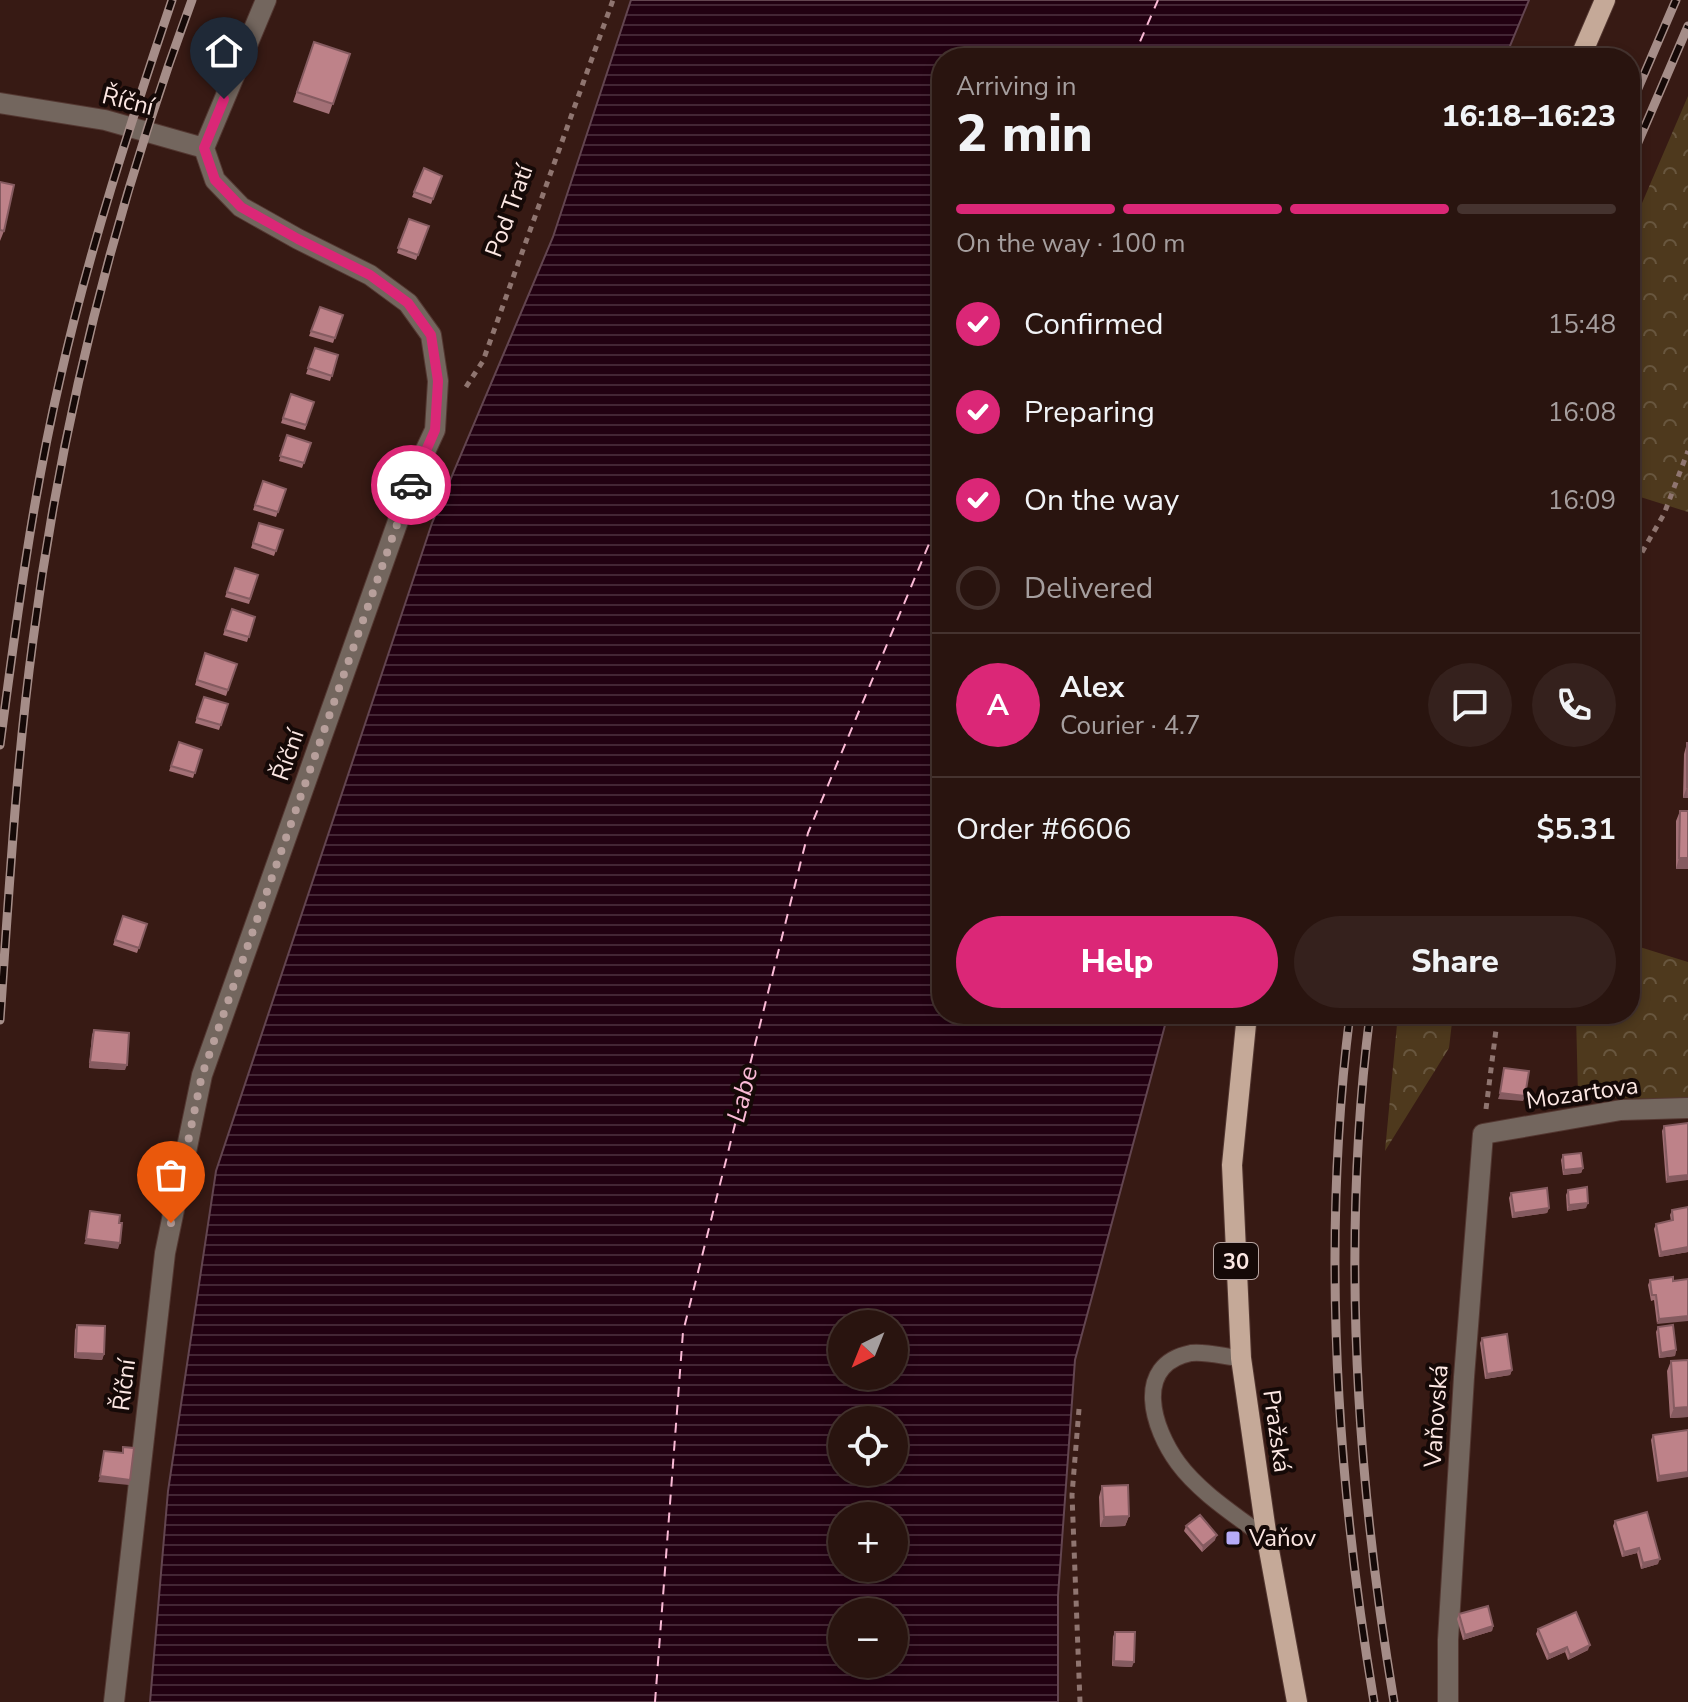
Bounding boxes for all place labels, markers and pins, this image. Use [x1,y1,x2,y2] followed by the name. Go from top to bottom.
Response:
[190,17,258,99] pin
[137,1141,205,1223] pin
[1248,1522,1317,1554] place label: Vaňov
[1224,1529,1242,1547] marker: Vaňov

